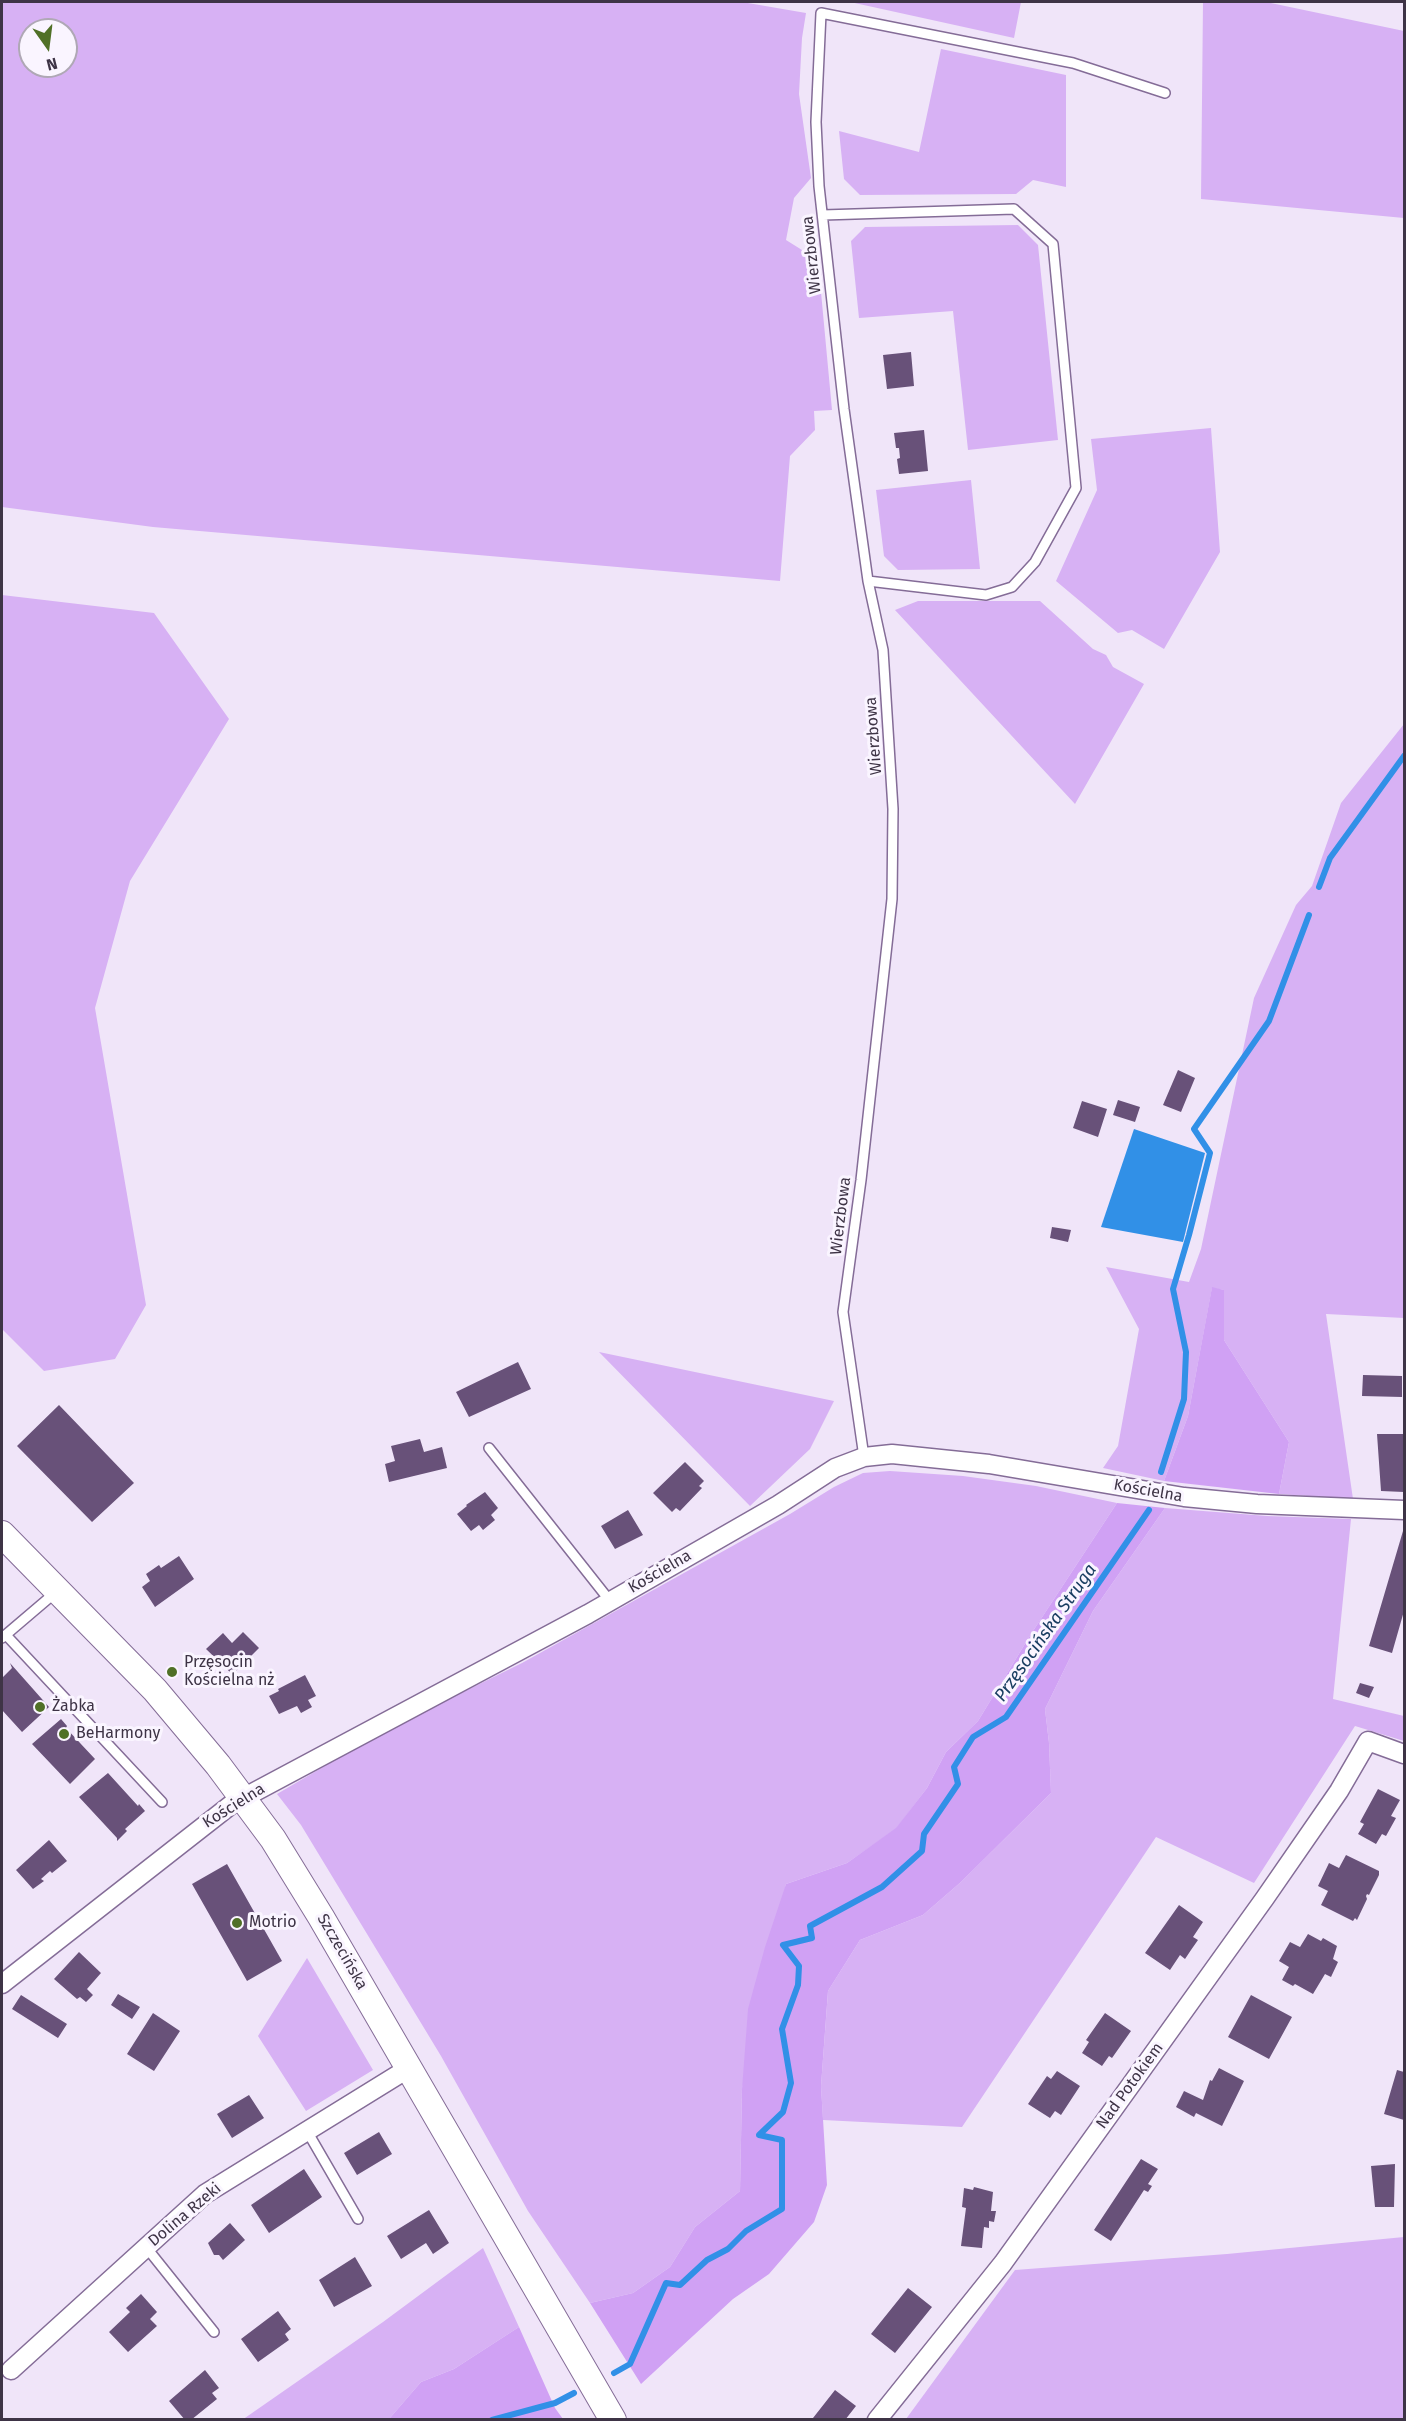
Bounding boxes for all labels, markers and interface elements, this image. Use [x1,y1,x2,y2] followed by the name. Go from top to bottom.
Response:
[18,18,78,78] north arrow
[45,54,59,75] text: N
[798,215,826,295] street label: Wierzbowa
[862,696,886,776] street label: Wierzbowa
[827,1176,855,1256] street label: Wierzbowa
[1112,1475,1184,1507] street label: Kościelna
[625,1546,695,1598] street label: Kościelna
[990,1560,1102,1706] water label: Przęsocińska Struga
[184,1653,274,1691] place label: Przęsocin Kościelna nż
[165,1665,179,1679] marker: Przęsocin Kościelna nż
[52,1697,95,1717] place label: Żabka
[33,1700,47,1714] marker: Żabka
[76,1724,160,1744] place label: BeHarmony
[57,1727,71,1741] marker: BeHarmony
[199,1779,269,1833] street label: Kościelna
[313,1911,371,1993] street label: Szczecińska
[249,1913,297,1933] place label: Motrio
[230,1916,244,1930] marker: Motrio
[1092,2039,1168,2133] street label: Nad Potokiem
[145,2179,225,2251] street label: Dolina Rzeki

